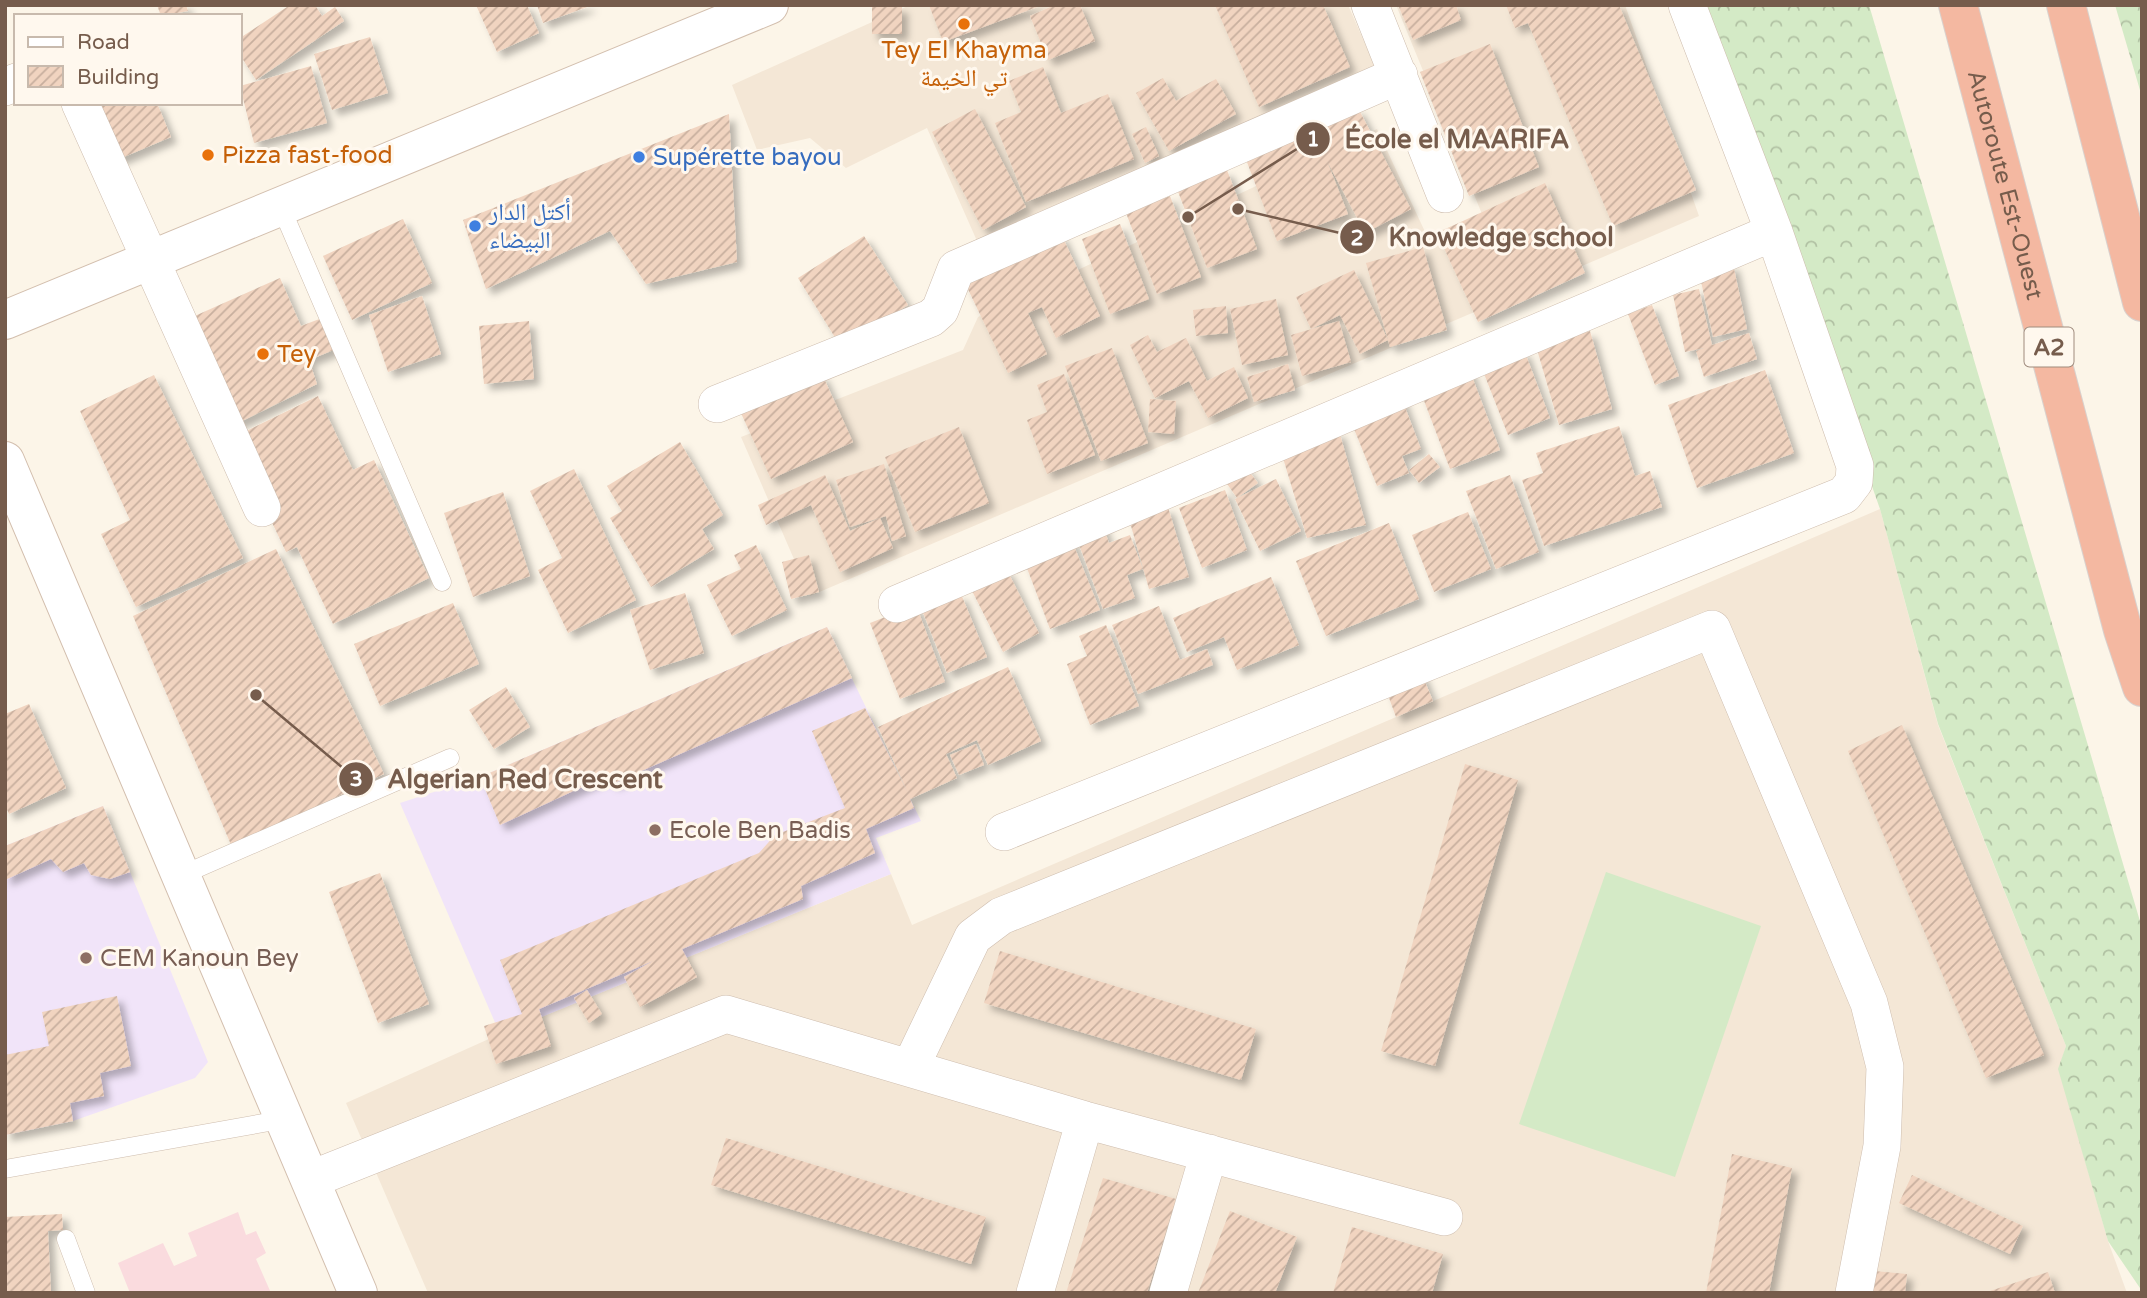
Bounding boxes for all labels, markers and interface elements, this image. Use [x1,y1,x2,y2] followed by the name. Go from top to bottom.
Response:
[14,14,242,105] legend
[956,16,972,32] marker: Tey El Khayma تي الخيمة
[77,30,130,55] text: Road
[881,36,1047,97] place label: Tey El Khayma تي الخيمة
[77,65,159,90] text: Building
[1961,67,2049,303] street label: Autoroute Est-Ouest
[1296,115,1584,162] callout: École el MAARIFA
[1345,123,1569,155] text: École el MAARIFA
[1306,127,1320,152] text: 1
[222,141,393,170] place label: Pizza fast-food
[653,143,842,172] place label: Supérette bayou
[200,147,216,163] marker: Pizza fast-food
[631,149,647,165] marker: Supérette bayou
[488,198,571,255] place label: أكتل الدار البيضاء
[1340,214,1628,261] callout: Knowledge school
[467,218,483,234] marker: أكتل الدار البيضاء
[1388,222,1614,253] text: Knowledge school
[1350,226,1364,251] text: 2
[2024,328,2074,366] road number: A2
[277,340,317,369] place label: Tey
[255,346,271,362] marker: Tey
[339,755,677,802] callout: Algerian Red Crescent
[387,764,663,795] text: Algerian Red Crescent
[349,767,363,792] text: 3
[669,816,851,845] place label: Ecole Ben Badis
[647,822,663,838] marker: Ecole Ben Badis
[100,944,299,973] place label: CEM Kanoun Bey
[78,950,94,966] marker: CEM Kanoun Bey

